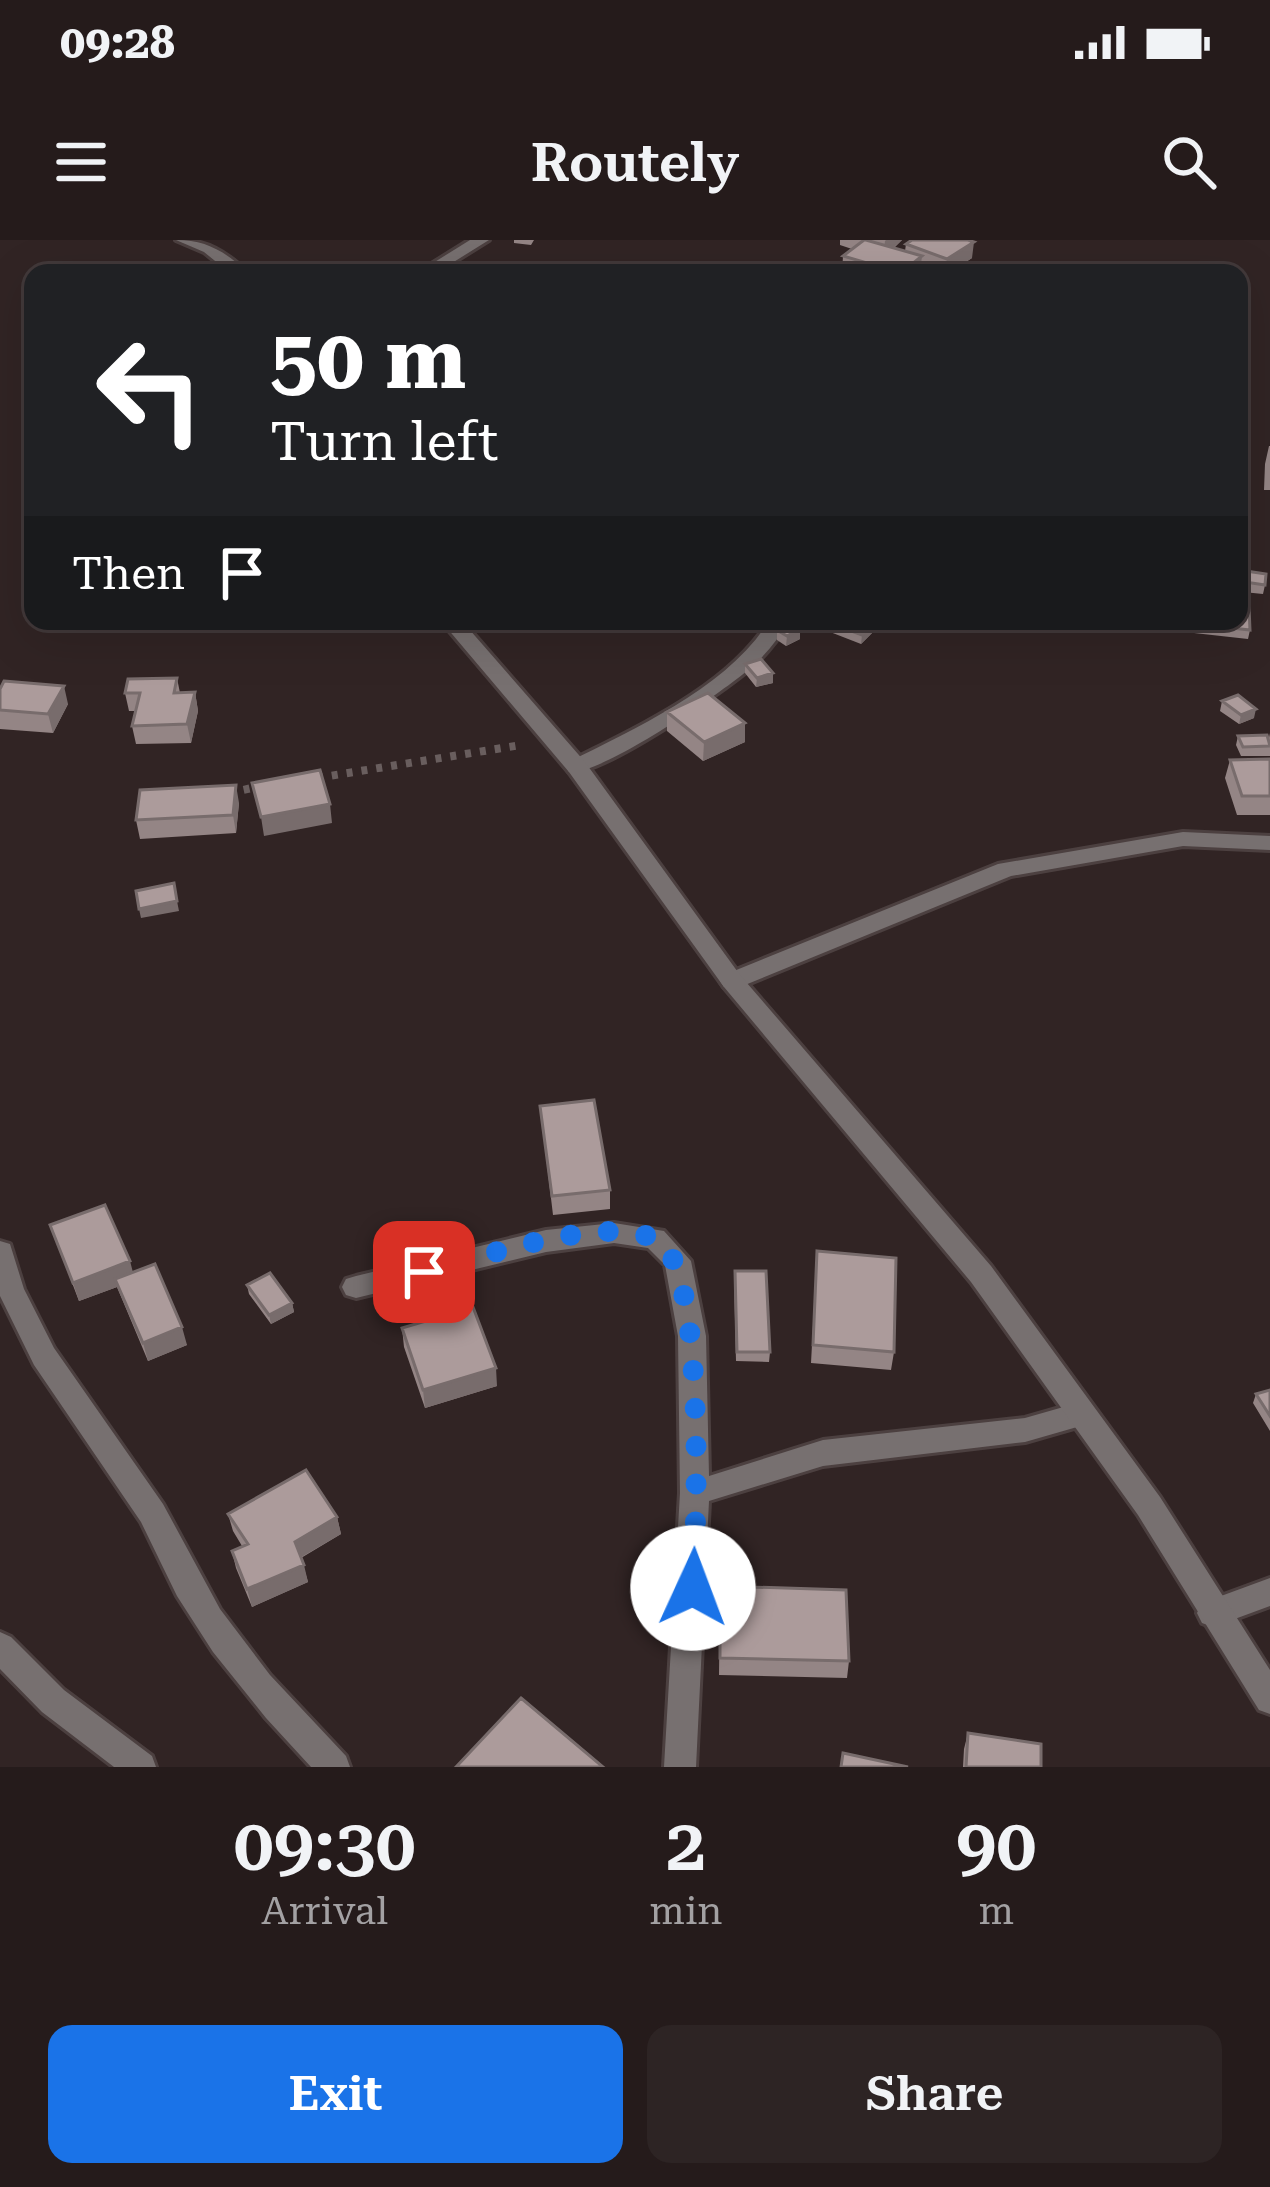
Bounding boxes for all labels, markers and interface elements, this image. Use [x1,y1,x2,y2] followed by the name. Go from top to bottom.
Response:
[60,16,175,69] text: 09:28
[48,129,114,195] icon: menu
[1156,129,1222,195] icon: search
[531,131,739,194] text: Routely
[270,310,466,408] text: 50 m
[72,312,228,468] icon: left
[270,410,498,473] text: Turn left
[209,540,275,606] icon: arrive
[72,547,185,600] text: Then
[373,1221,475,1323] pin
[391,1239,457,1305] icon: arrive
[630,1525,756,1651] position arrow
[233,1803,416,1888] text: 09:30
[666,1803,706,1888] text: 2
[956,1803,1037,1888] text: 90
[261,1888,388,1934] text: Arrival
[649,1888,723,1934] text: min
[978,1888,1014,1934] text: m
[48,2025,623,2163] button: Exit
[647,2025,1222,2163] button: Share

